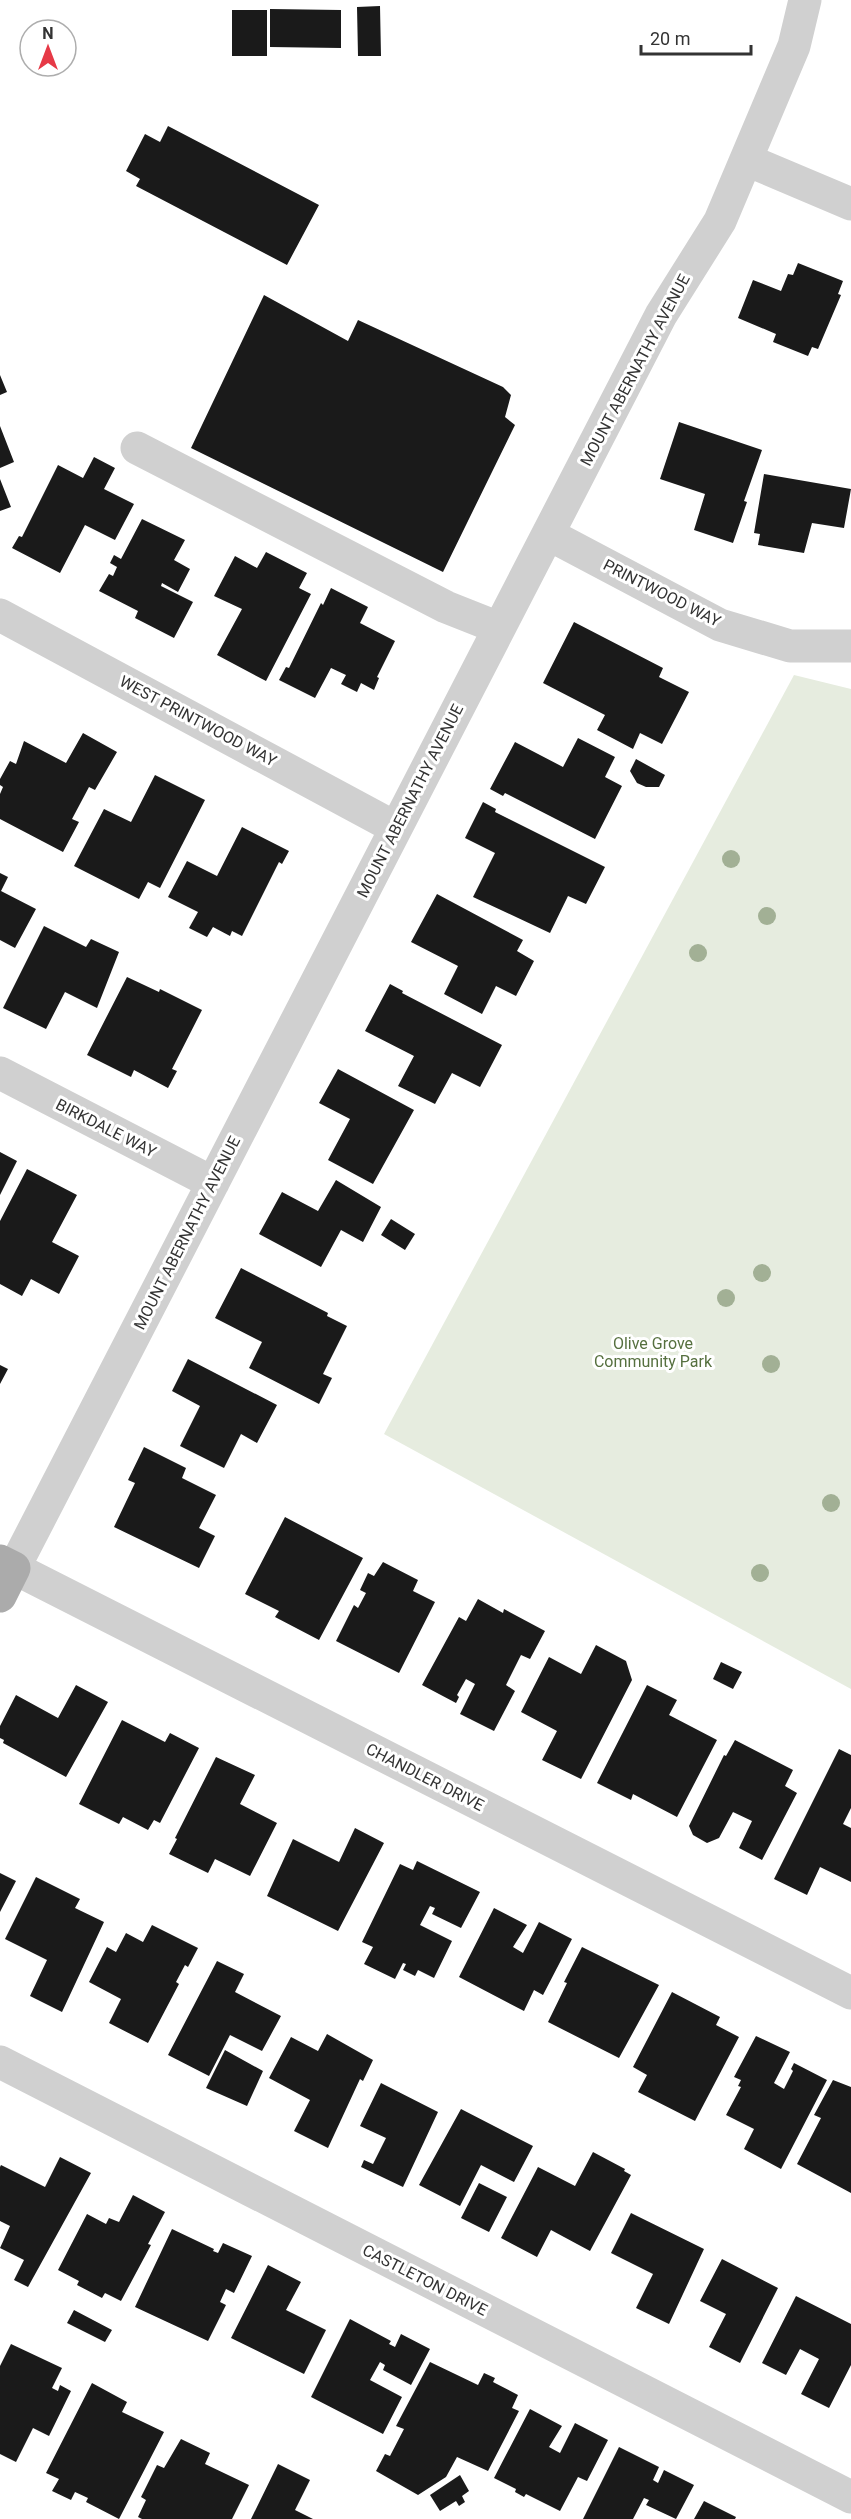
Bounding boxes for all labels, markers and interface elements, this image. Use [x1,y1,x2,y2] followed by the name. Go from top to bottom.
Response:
[18,18,78,78] north arrow
[641,18,750,56] scale bar
[42,24,54,43] text: N
[650,28,690,49] text: 20 m
[576,271,694,469] street label: MOUNT ABERNATHY AVENUE
[600,555,724,631] street label: PRINTWOOD WAY
[116,672,280,771] street label: WEST PRINTWOOD WAY
[353,701,467,901] street label: MOUNT ABERNATHY AVENUE
[53,1095,160,1162] street label: BIRKDALE WAY
[130,1133,244,1333] street label: MOUNT ABERNATHY AVENUE
[594,1334,713,1371] park label: Olive Grove Community Park
[363,1739,487,1815] street label: CHANDLER DRIVE
[359,2240,491,2320] street label: CASTLETON DRIVE

